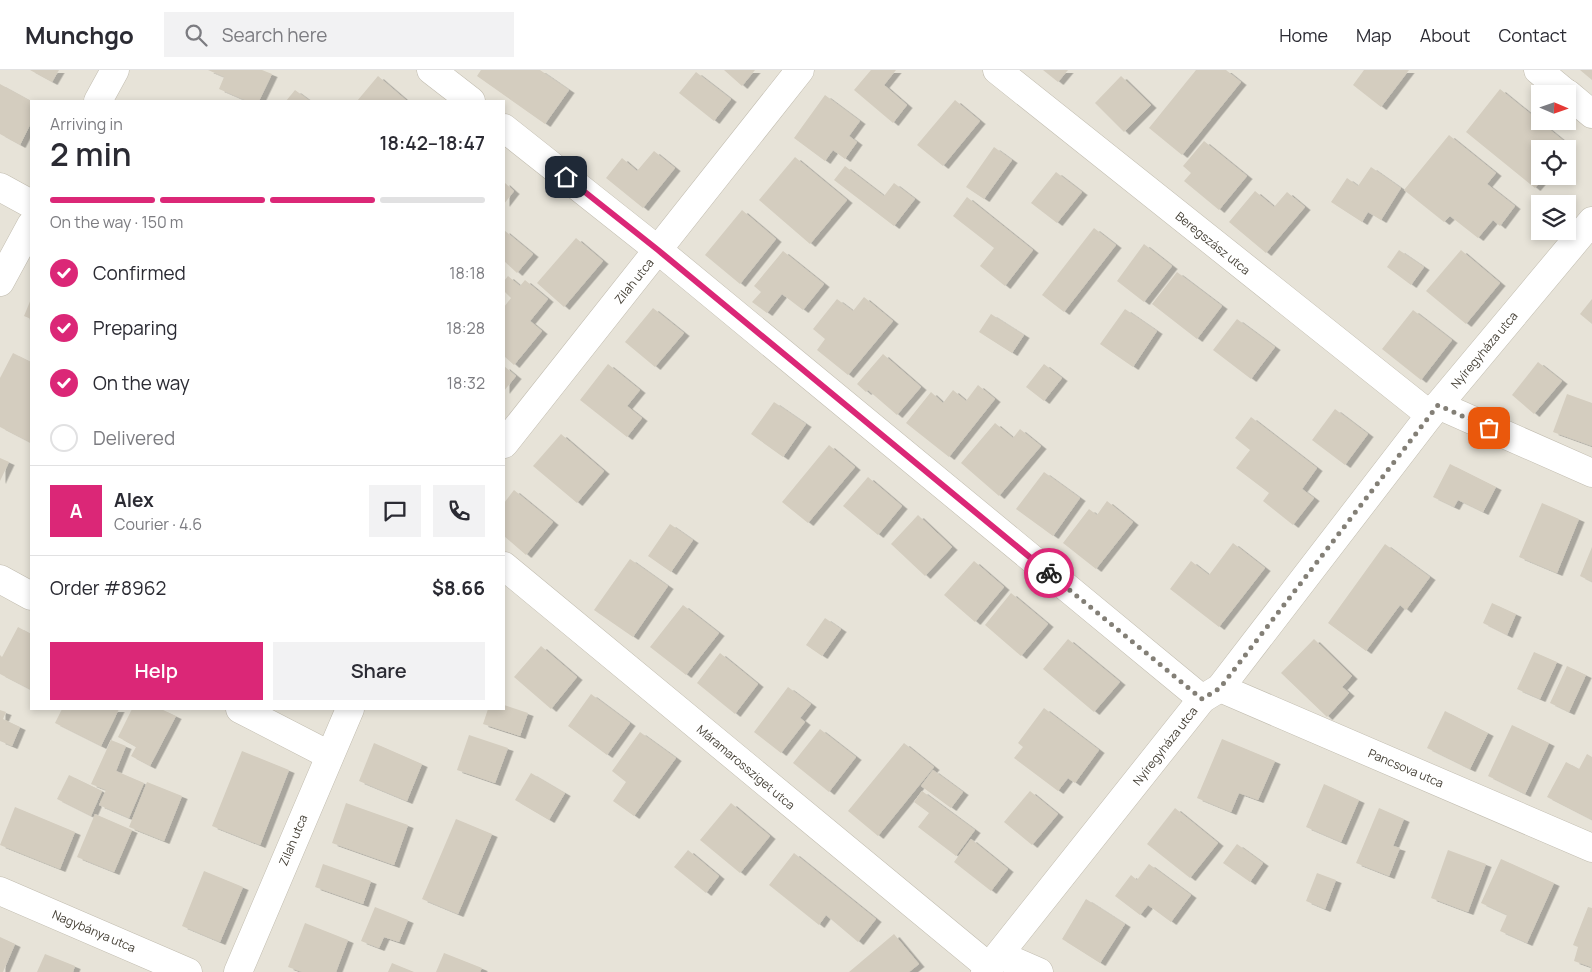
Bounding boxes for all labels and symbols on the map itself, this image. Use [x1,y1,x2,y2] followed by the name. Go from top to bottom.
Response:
[1531,85,1576,130] north arrow
[545,156,587,198] pin
[1172,208,1254,278] street label: Beregszász utca
[610,255,658,307] street label: Zilah utca
[1447,308,1521,392] street label: Nyíregyháza utca
[1468,407,1510,449] pin
[1024,548,1074,598] courier
[1129,703,1201,789] street label: Nyíregyháza utca
[693,721,799,813] street label: Máramarossziget utca
[1366,744,1446,792] street label: Pancsova utca
[275,812,311,868] street label: Zilah utca
[50,906,138,956] street label: Nagybánya utca

